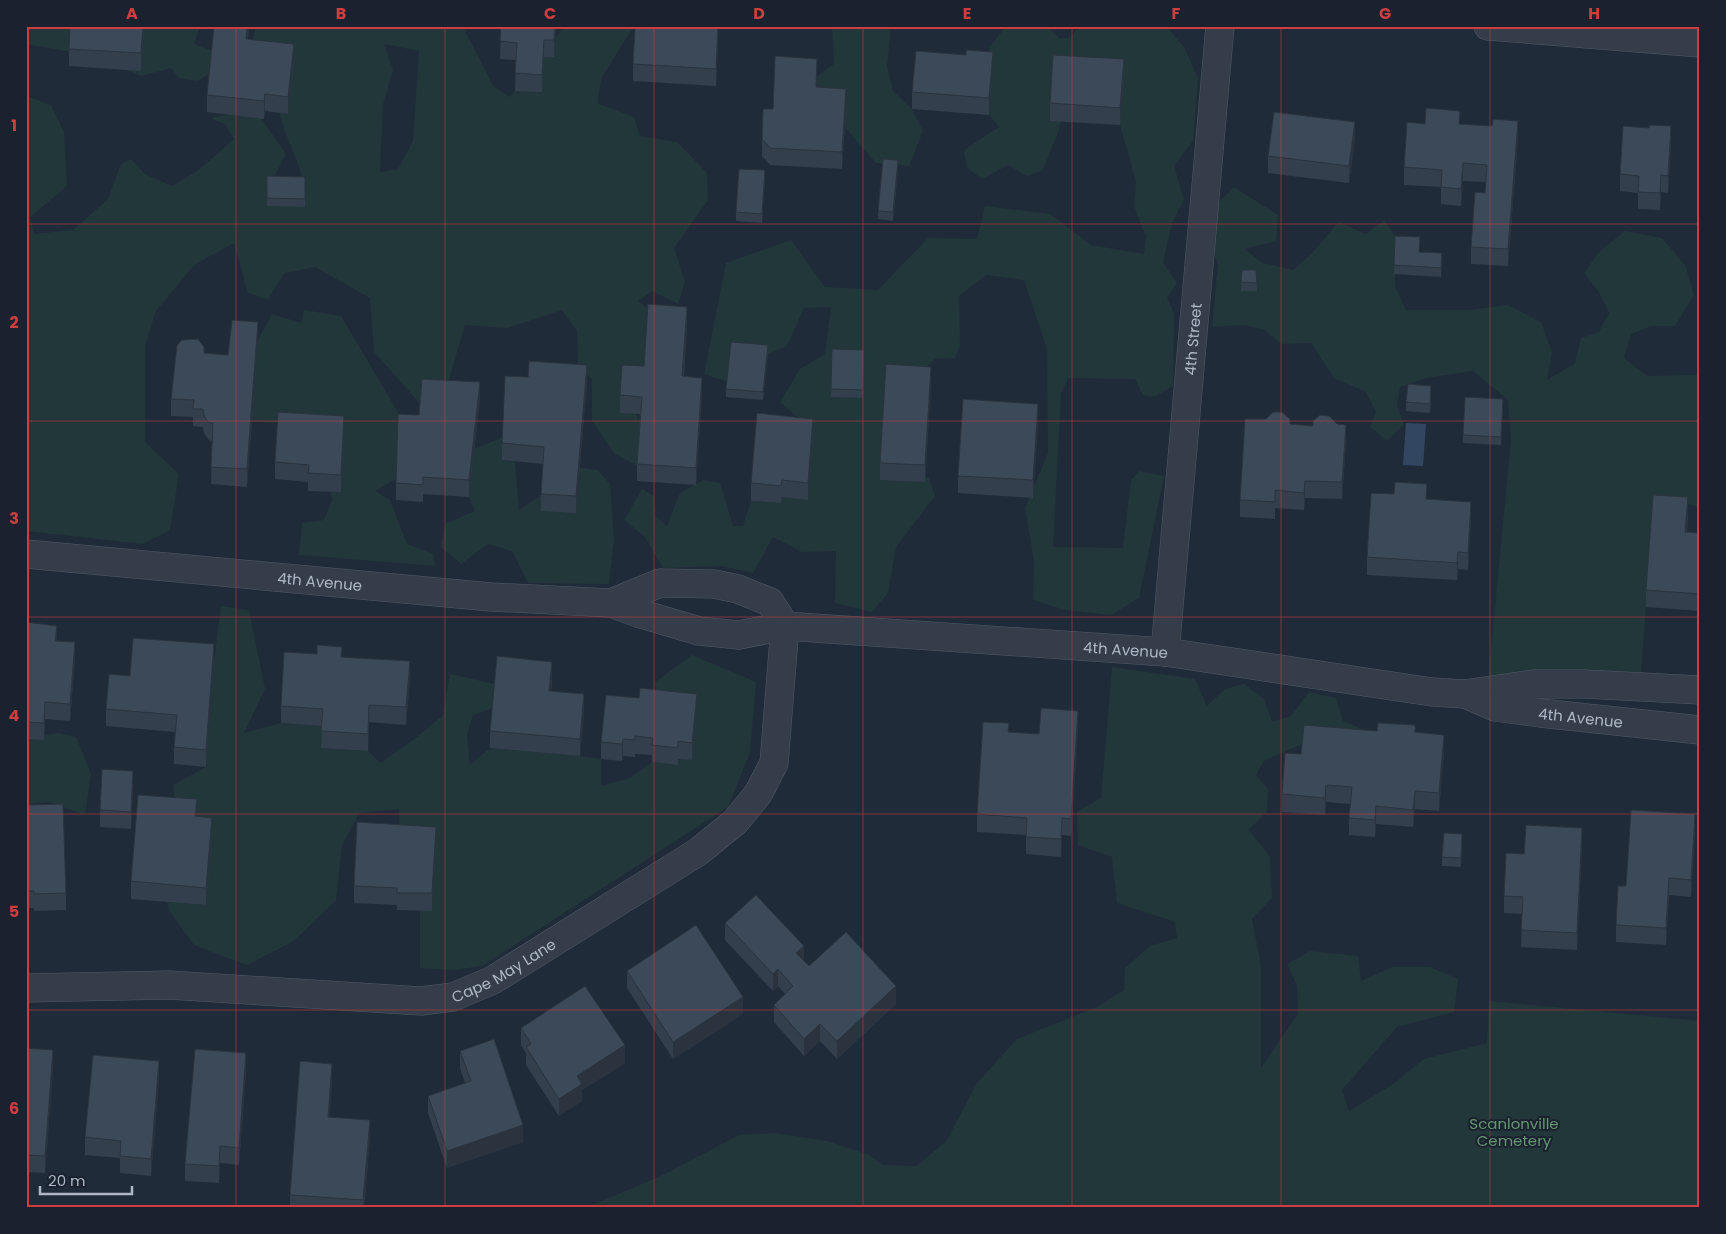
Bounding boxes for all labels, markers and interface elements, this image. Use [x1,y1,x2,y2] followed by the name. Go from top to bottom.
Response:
[126,2,138,25] text: A
[336,2,346,25] text: B
[544,2,556,25] text: C
[753,2,765,25] text: D
[963,2,971,25] text: E
[1172,2,1181,25] text: F
[1379,2,1391,25] text: G
[1588,2,1600,25] text: H
[11,114,17,137] text: 1
[1179,302,1206,376] street label: 4th Street
[9,311,19,334] text: 2
[9,507,19,530] text: 3
[276,567,363,596] street label: 4th Avenue
[1083,636,1169,663] street label: 4th Avenue
[1537,702,1624,732] street label: 4th Avenue
[9,704,20,727] text: 4
[9,900,19,923] text: 5
[448,933,560,1007] street label: Cape May Lane
[9,1097,19,1120] text: 6
[1469,1113,1559,1151] park label: Scanlonville Cemetery
[40,1164,132,1196] scale bar
[48,1170,86,1191] text: 20 m

